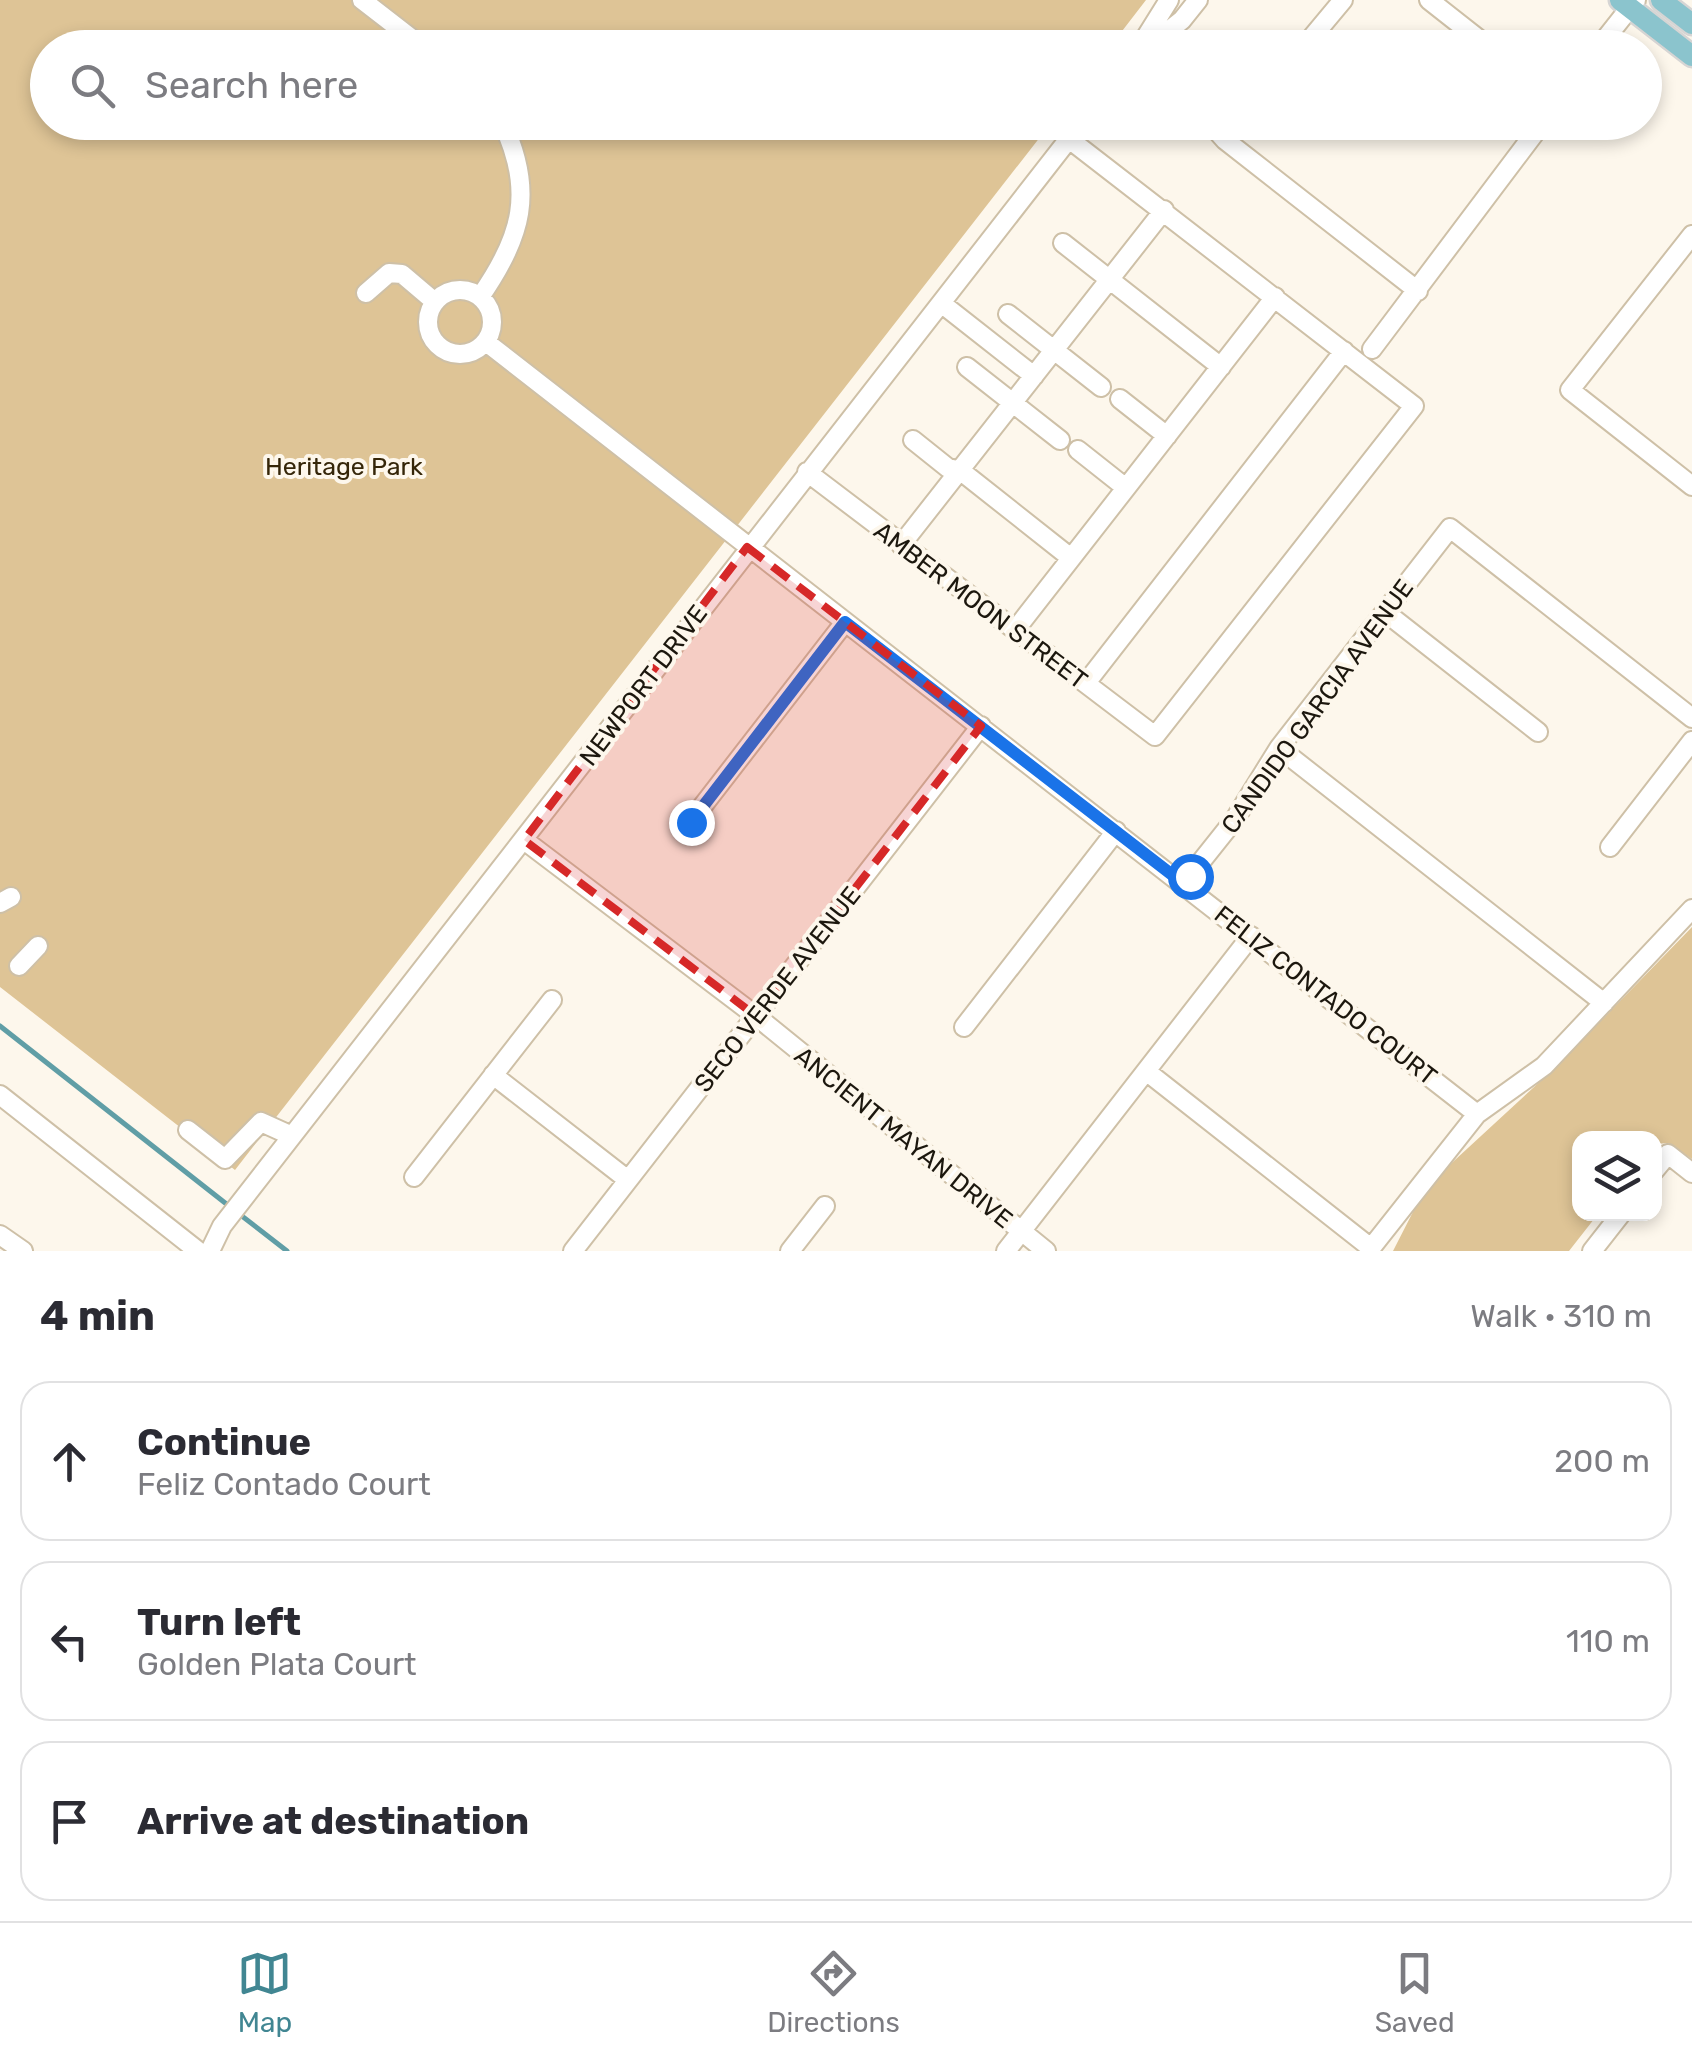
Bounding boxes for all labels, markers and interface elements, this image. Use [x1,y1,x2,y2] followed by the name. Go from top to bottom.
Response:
[30,30,1662,140] search box
[65,58,120,113] icon: search
[145,62,358,108] text: Search here
[265,452,423,481] park label: Heritage Park
[868,516,1093,695] street label: AMBER MOON STREET
[1215,574,1419,839] street label: CANDIDO GARCIA AVENUE
[574,599,713,771] street label: NEWPORT DRIVE
[669,800,715,846] route end
[1168,854,1214,900] route start
[688,881,867,1098] street label: SECO VERDE AVENUE
[1209,900,1443,1091] street label: FELIZ CONTADO COURT
[789,1041,1018,1234] street label: ANCIENT MAYAN DRIVE
[1572,1131,1662,1221] map controls
[1572,1131,1662,1221] button: layers
[40,1291,155,1341] text: 4 min
[1470,1297,1652,1335] text: Walk · 310 m
[137,1419,311,1465] text: Continue
[42,1434,97,1489] icon: ahead
[1554,1442,1650,1480] text: 200 m
[137,1465,431,1503] text: Feliz Contado Court
[137,1599,301,1645] text: Turn left
[42,1614,97,1669] icon: left
[1566,1622,1650,1660] text: 110 m
[137,1645,417,1683] text: Golden Plata Court
[42,1794,97,1849] icon: arrive
[137,1798,529,1844] text: Arrive at destination
[237,1946,292,2039] tab: Map
[767,1946,900,2039] tab: Directions
[1375,1946,1455,2039] tab: Saved

